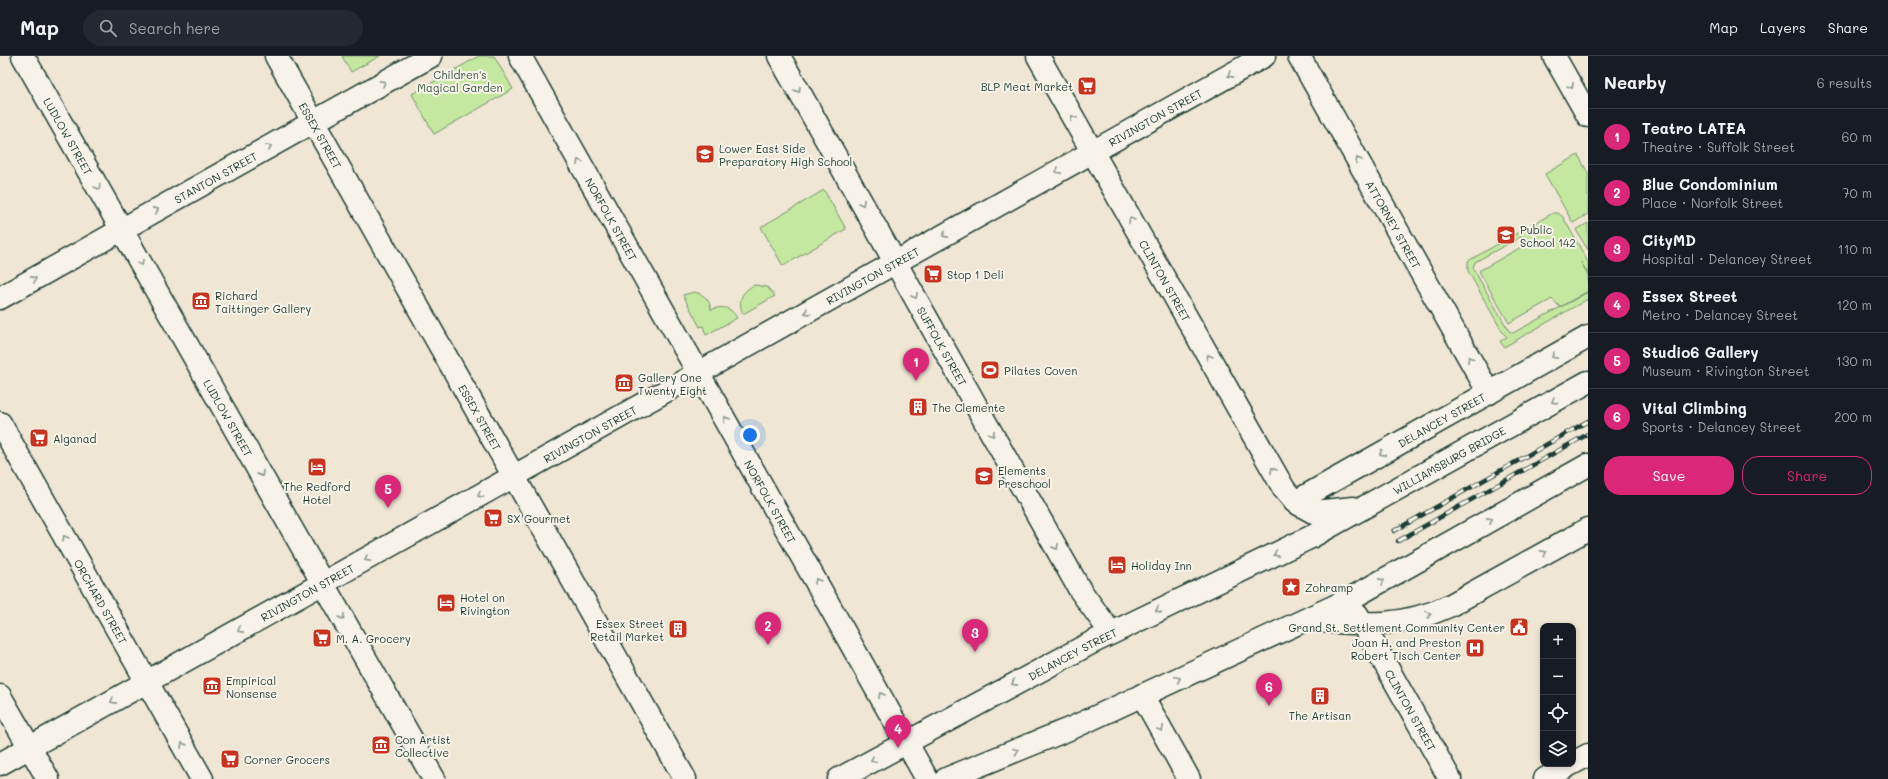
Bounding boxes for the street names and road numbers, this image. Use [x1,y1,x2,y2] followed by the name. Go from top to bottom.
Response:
[1106,85,1205,149] street label: RIVINGTON STREET
[41,95,96,177] street label: LUDLOW STREET
[296,99,346,171] street label: ESSEX STREET
[171,148,259,206] street label: STANTON STREET
[582,175,641,263] street label: NORFOLK STREET
[1363,177,1425,271] street label: ATTORNEY STREET
[1136,237,1195,324] street label: CLINTON STREET
[823,243,922,307] street label: RIVINGTON STREET
[914,304,971,388] street label: SUFFOLK STREET
[201,376,257,459] street label: LUDLOW STREET
[456,381,505,453] street label: ESSEX STREET
[1395,389,1488,450] street label: DELANCEY STREET
[540,402,639,466] street label: RIVINGTON STREET
[1390,422,1508,497] street label: WILLIAMSBURG BRIDGE
[741,457,800,545] street label: NORFOLK STREET
[71,556,131,647] street label: ORCHARD STREET
[258,560,356,624] street label: RIVINGTON STREET
[1025,624,1119,683] street label: DELANCEY STREET
[1382,666,1440,753] street label: CLINTON STREET

